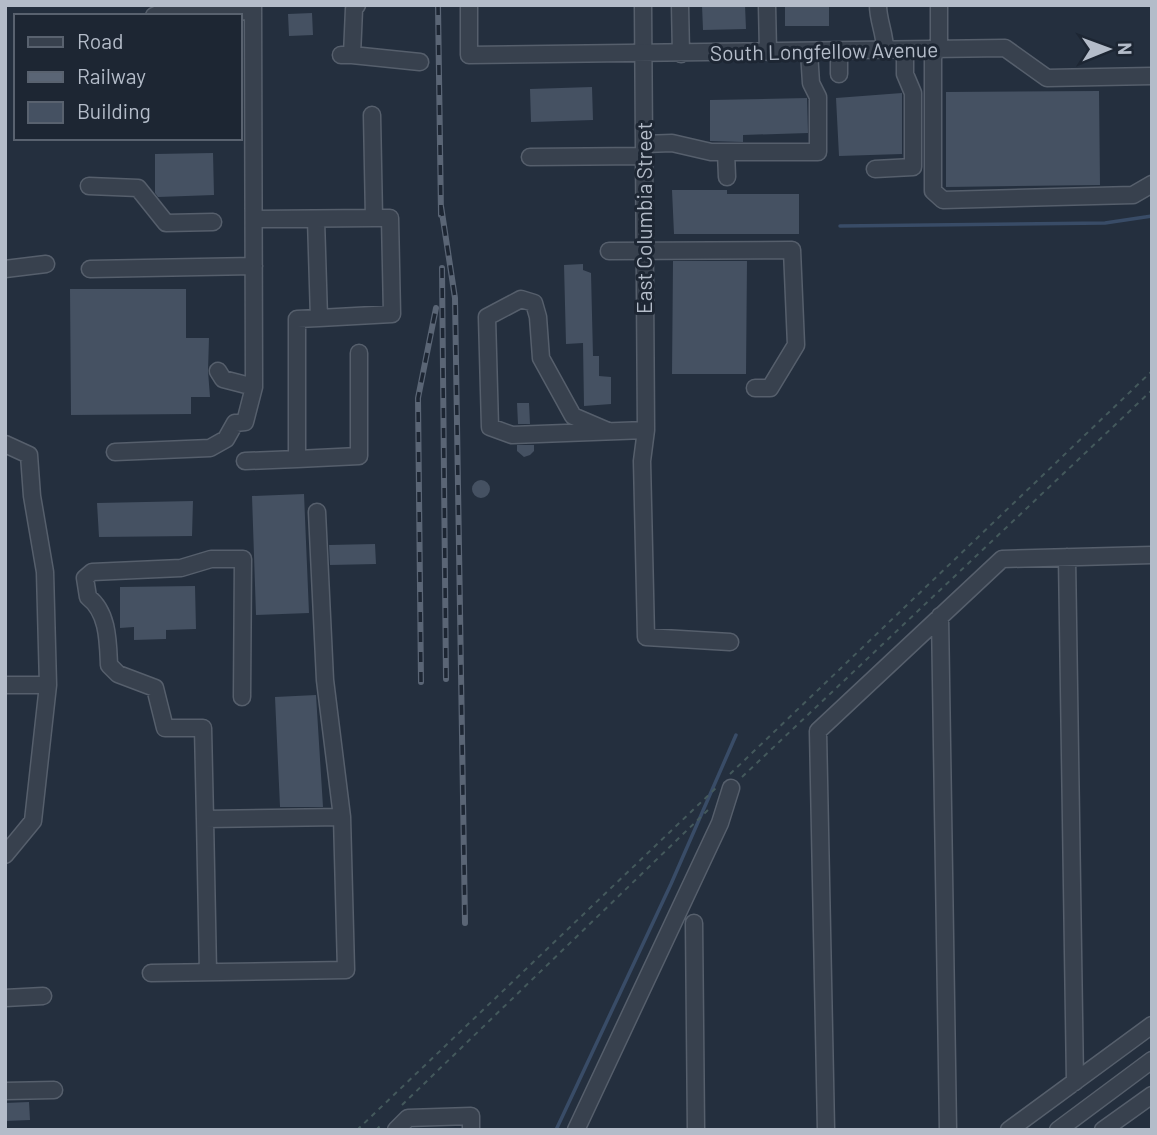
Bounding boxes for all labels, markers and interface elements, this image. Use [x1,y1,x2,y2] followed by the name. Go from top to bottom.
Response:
[14,14,242,140] legend
[1073,14,1143,84] north arrow
[77,28,123,53] text: Road
[710,36,938,65] street label: South Longfellow Avenue
[1114,42,1137,55] text: N
[77,63,146,88] text: Railway
[77,98,151,123] text: Building
[631,122,656,314] street label: East Columbia Street

